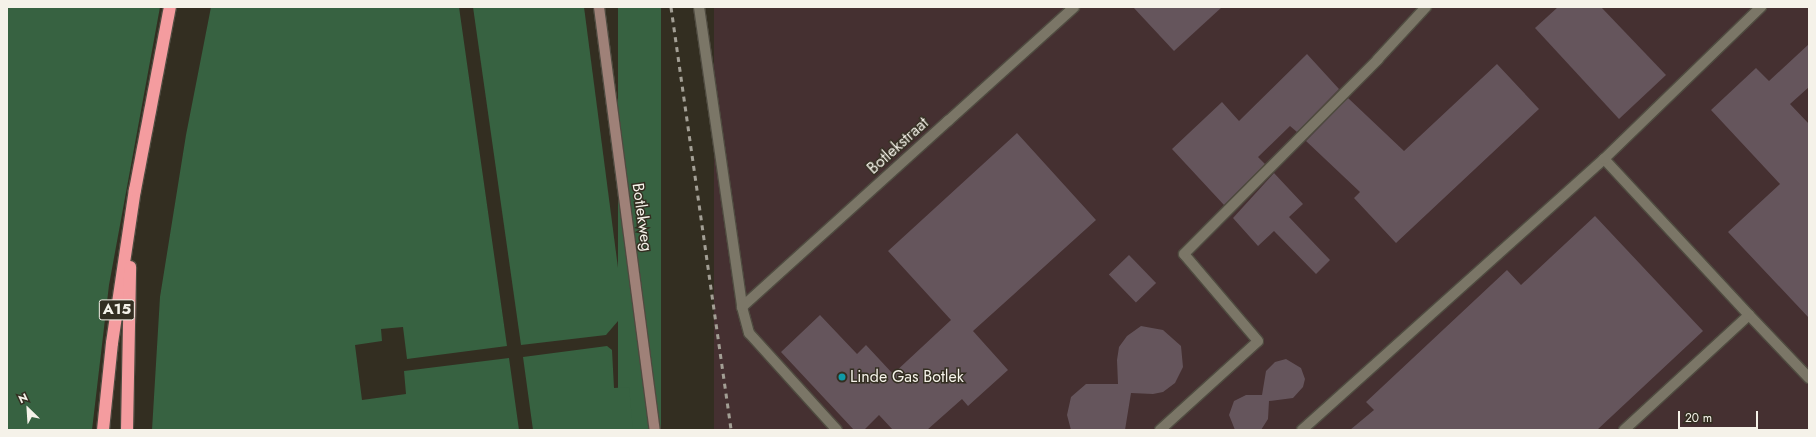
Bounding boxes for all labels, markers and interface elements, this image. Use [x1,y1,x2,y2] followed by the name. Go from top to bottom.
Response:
[864,114,932,178] street label: Botlekstraat
[628,182,656,252] street label: Botlekweg
[98,297,136,323] road number: A15
[850,367,964,387] place label: Linde Gas Botlek
[837,372,847,382] marker: Linde Gas Botlek
[8,389,48,429] north arrow
[16,389,30,407] text: N
[1680,403,1760,429] scale bar
[1685,409,1712,427] text: 20 m

